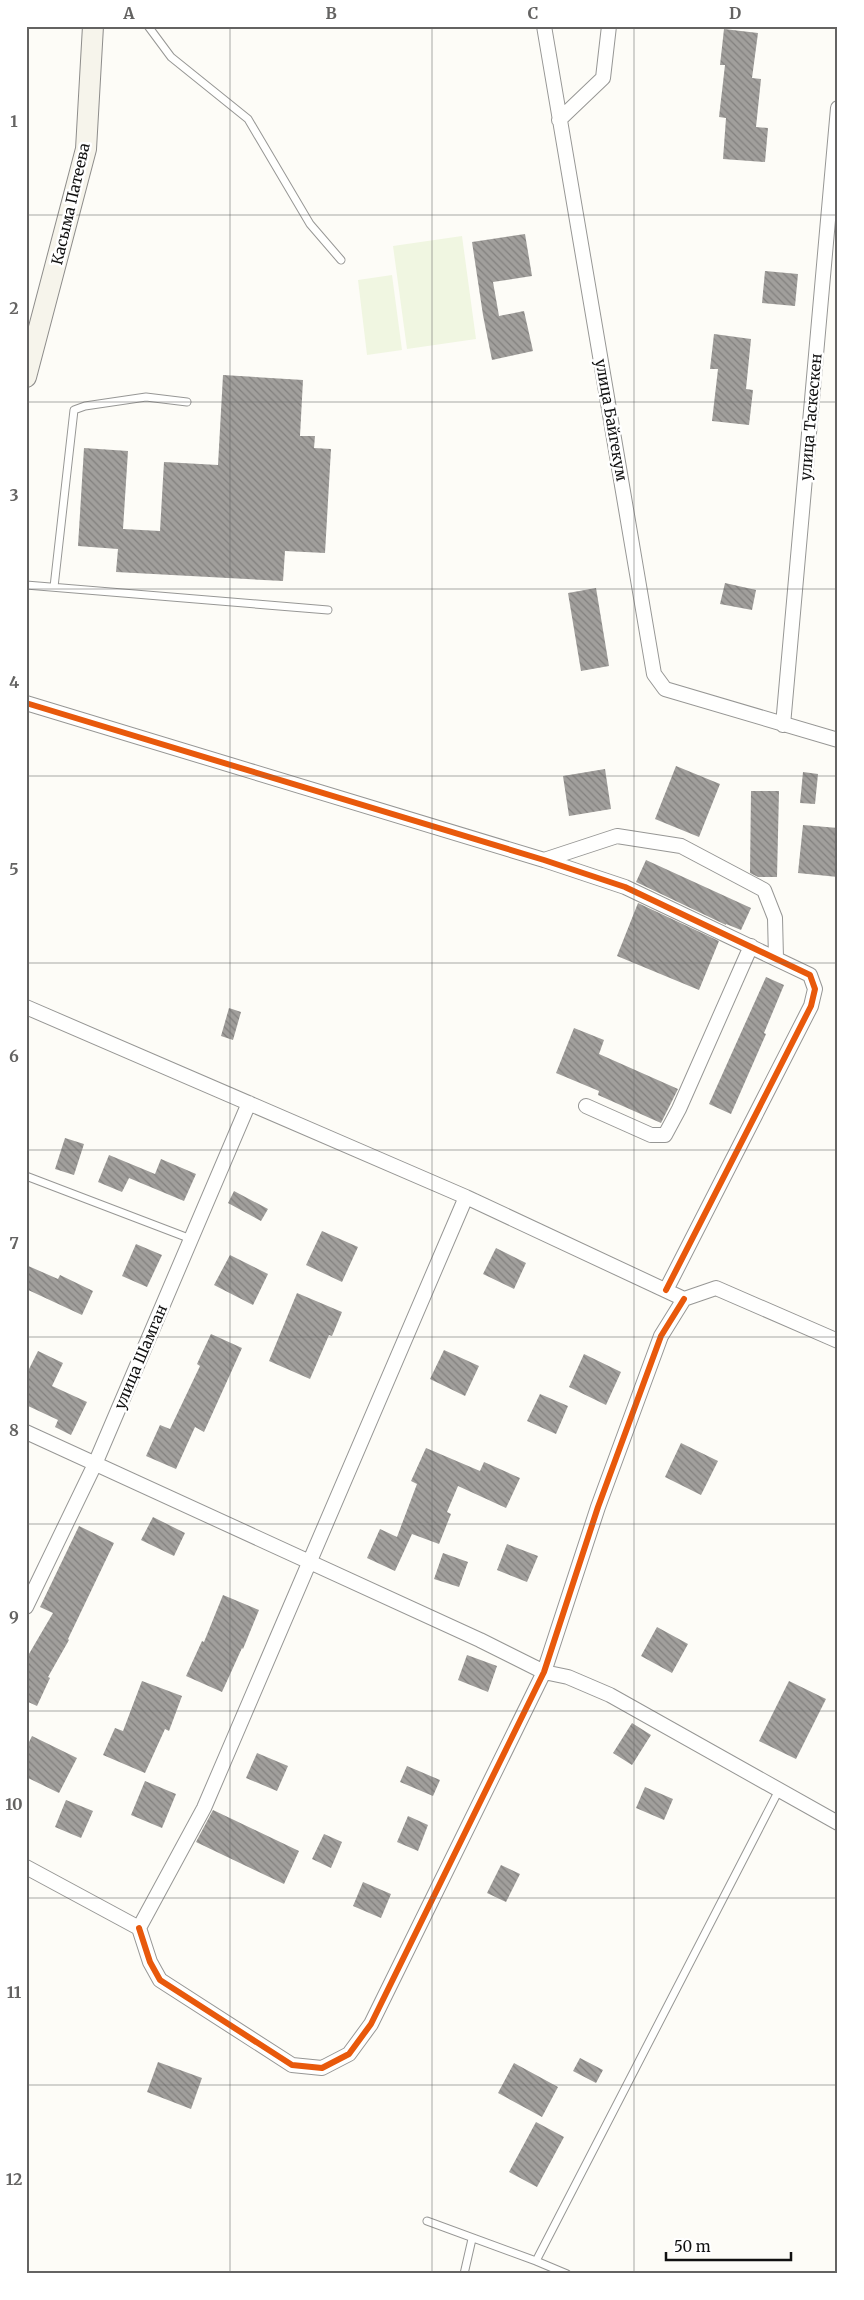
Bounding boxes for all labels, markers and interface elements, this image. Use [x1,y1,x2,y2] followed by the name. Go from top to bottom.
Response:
[122,3,135,23] text: A
[325,3,337,23] text: B
[528,3,538,23] text: C
[729,3,741,23] text: D
[10,111,18,131] text: 1
[47,141,94,267] street label: Касыма Патеева
[9,298,19,318] text: 2
[795,353,826,481] street label: улица Таскескен
[591,357,632,483] street label: улица Байгекум
[9,485,19,505] text: 3
[9,672,19,692] text: 4
[9,859,19,879] text: 5
[9,1046,19,1066] text: 6
[9,1233,19,1253] text: 7
[110,1302,171,1412] street label: улица Шамган
[9,1420,19,1440] text: 8
[9,1607,19,1627] text: 9
[5,1794,23,1814] text: 10
[7,1982,22,2002] text: 11
[6,2169,22,2189] text: 12
[666,2230,792,2262] scale bar
[674,2237,711,2256] text: 50 m

